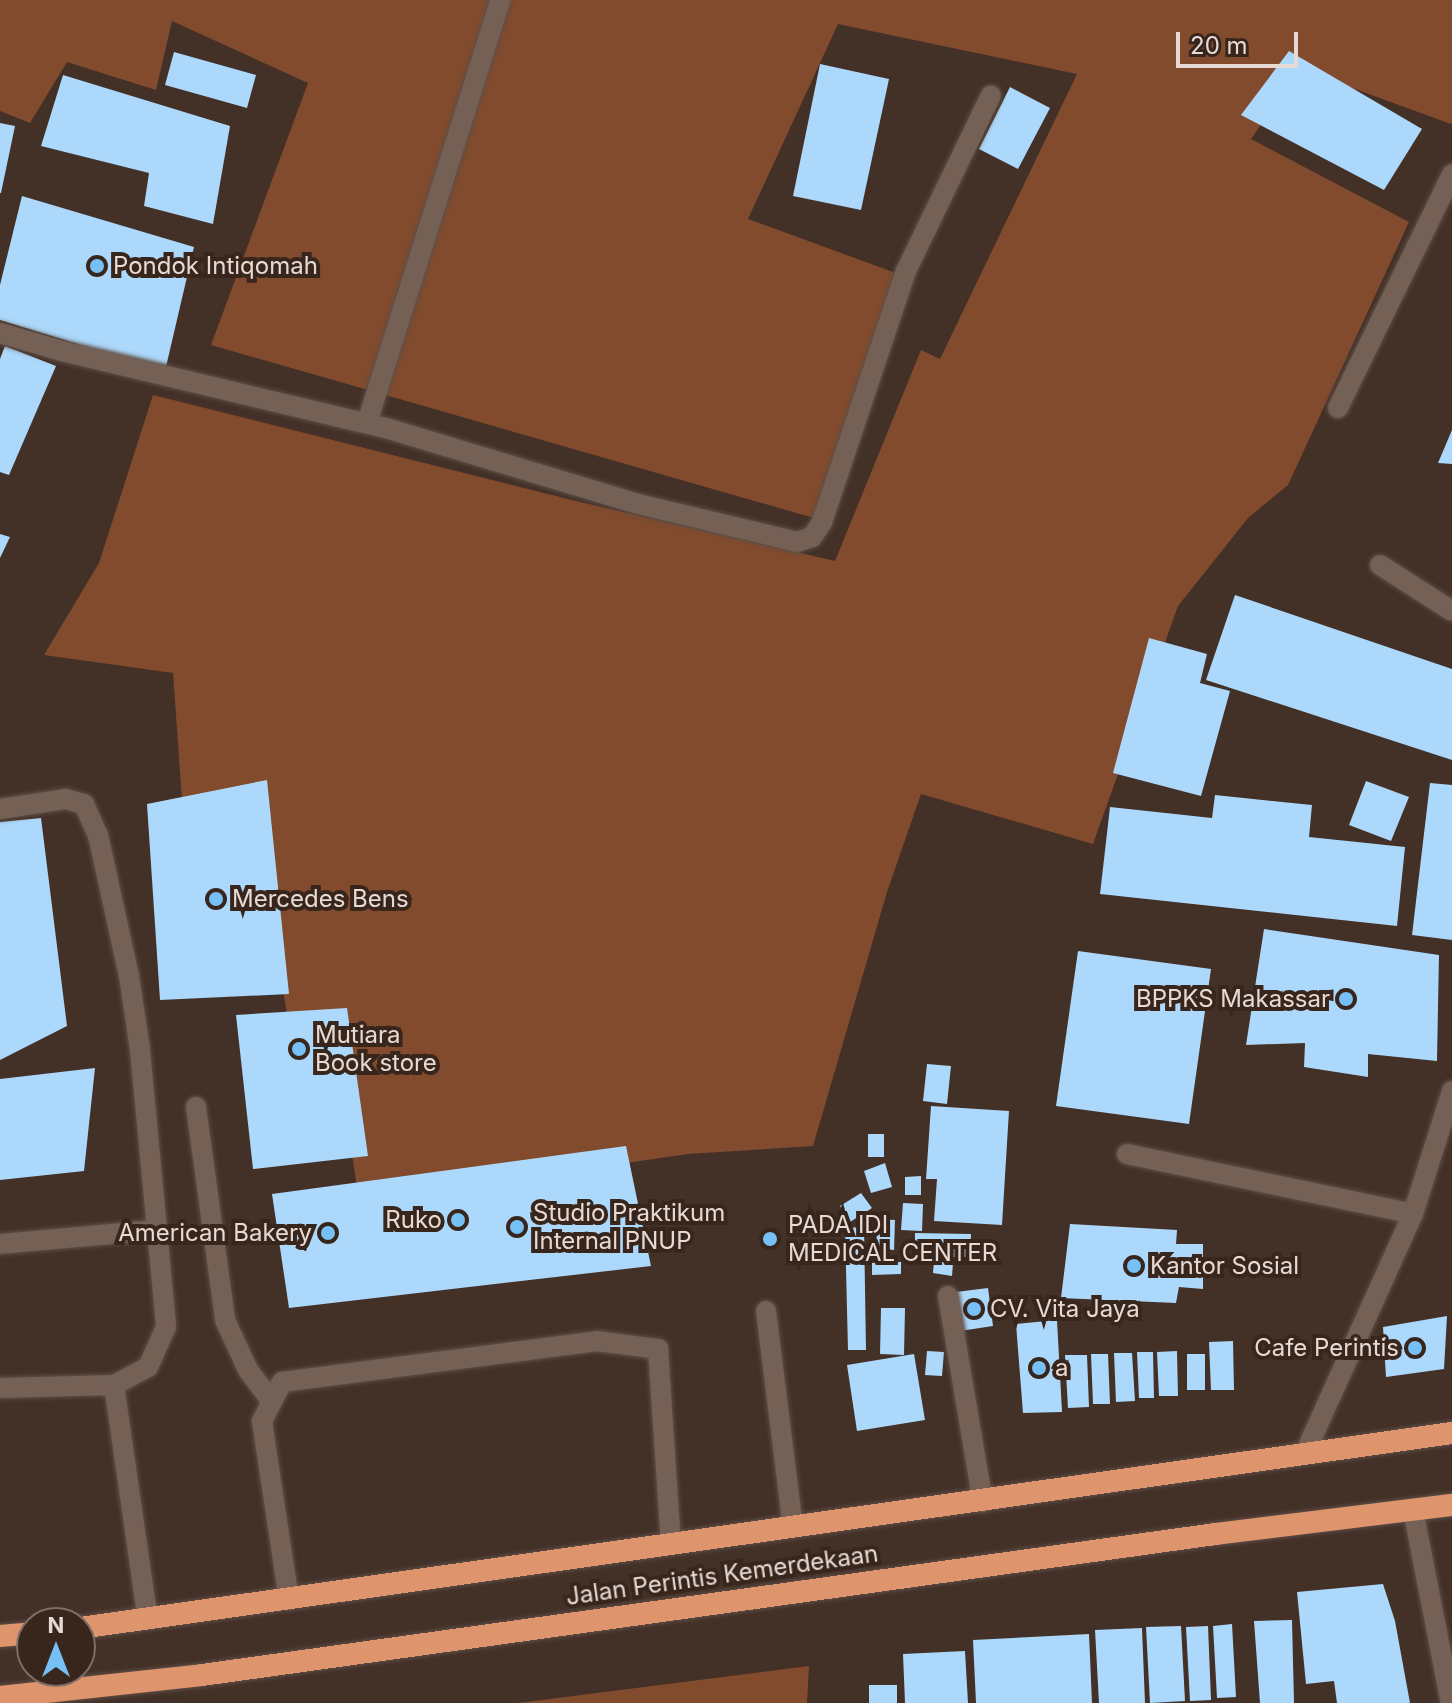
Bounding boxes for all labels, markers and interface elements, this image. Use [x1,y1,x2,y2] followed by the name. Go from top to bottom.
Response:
[1180,16,1302,66] scale bar
[1190,31,1248,60] text: 20 m
[113,252,318,280] place label: Pondok Intiqomah
[88,257,106,275] marker: Pondok Intiqomah
[232,885,409,913] place label: Mercedes Bens
[207,890,225,908] marker: Mercedes Bens
[1136,985,1330,1013] place label: BPPKS Makassar
[1337,990,1355,1008] marker: BPPKS Makassar
[315,1021,437,1077] place label: Mutiara Book store
[290,1040,308,1058] marker: Mutiara Book store
[533,1199,725,1255] place label: Studio Praktikum Internal PNUP
[385,1206,442,1234] place label: Ruko
[449,1211,467,1229] marker: Ruko
[788,1211,997,1267] place label: PADA IDI MEDICAL CENTER
[508,1218,526,1236] marker: Studio Praktikum Internal PNUP
[118,1219,312,1247] place label: American Bakery
[319,1224,337,1242] marker: American Bakery
[759,1228,781,1250] marker: PADA IDI MEDICAL CENTER
[1150,1252,1299,1280] place label: Kantor Sosial
[1125,1257,1143,1275] marker: Kantor Sosial
[990,1295,1140,1323] place label: CV. Vita Jaya
[965,1300,983,1318] marker: CV. Vita Jaya
[1254,1334,1399,1362] place label: Cafe Perintis
[1406,1339,1424,1357] marker: Cafe Perintis
[1055,1354,1068,1382] place label: a
[1030,1359,1048,1377] marker: a
[564,1539,880,1611] street label: Jalan Perintis Kemerdekaan
[16,1607,96,1687] north arrow
[48,1612,64,1638] text: N

